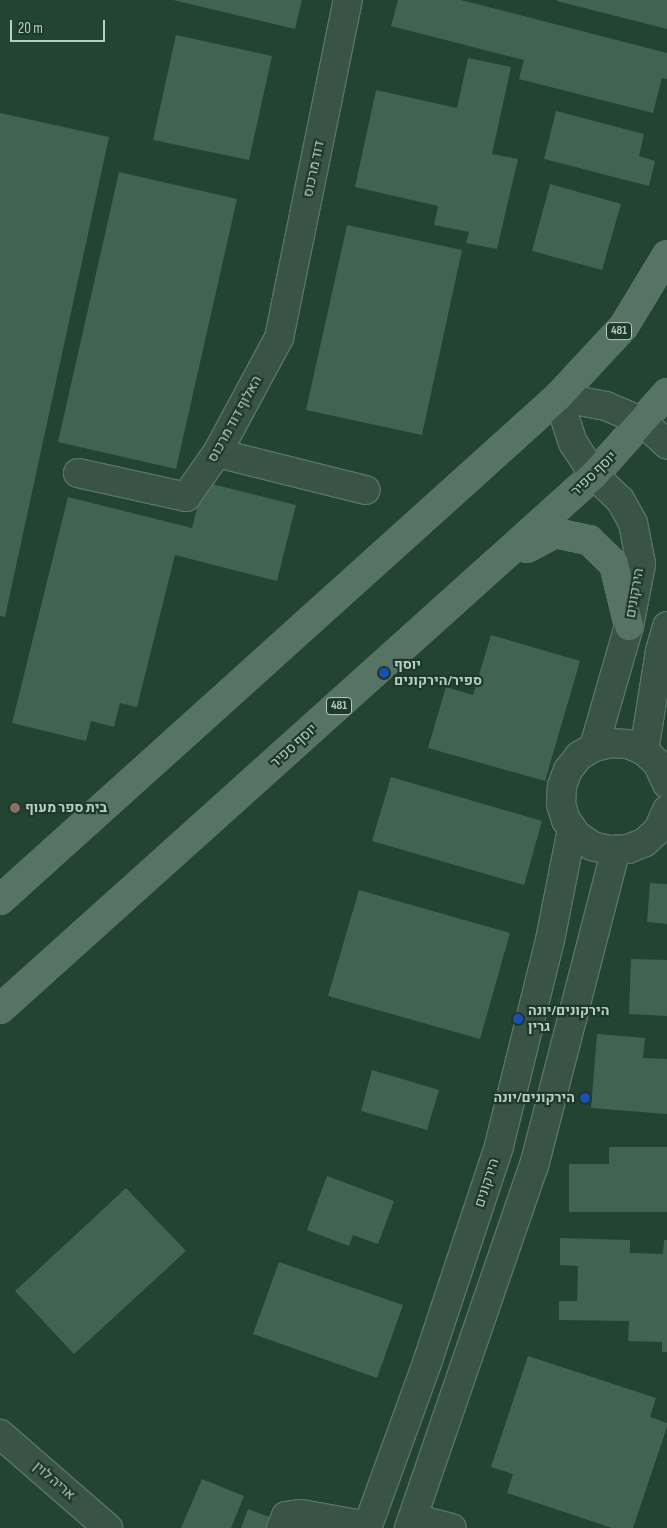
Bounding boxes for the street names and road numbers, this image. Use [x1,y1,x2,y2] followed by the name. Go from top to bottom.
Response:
[300,139,328,199] street label: דוד מרכוס
[605,322,633,341] road number: 481
[204,373,266,465] street label: האלוף דוד מרכוס
[568,448,620,500] street label: יוסף ספיר
[622,567,648,619] street label: הירקונים
[325,696,353,716] road number: 481
[267,721,321,771] street label: יוסף ספיר
[471,1156,503,1210] street label: הירקונים
[30,1458,78,1504] street label: אריה לוין

